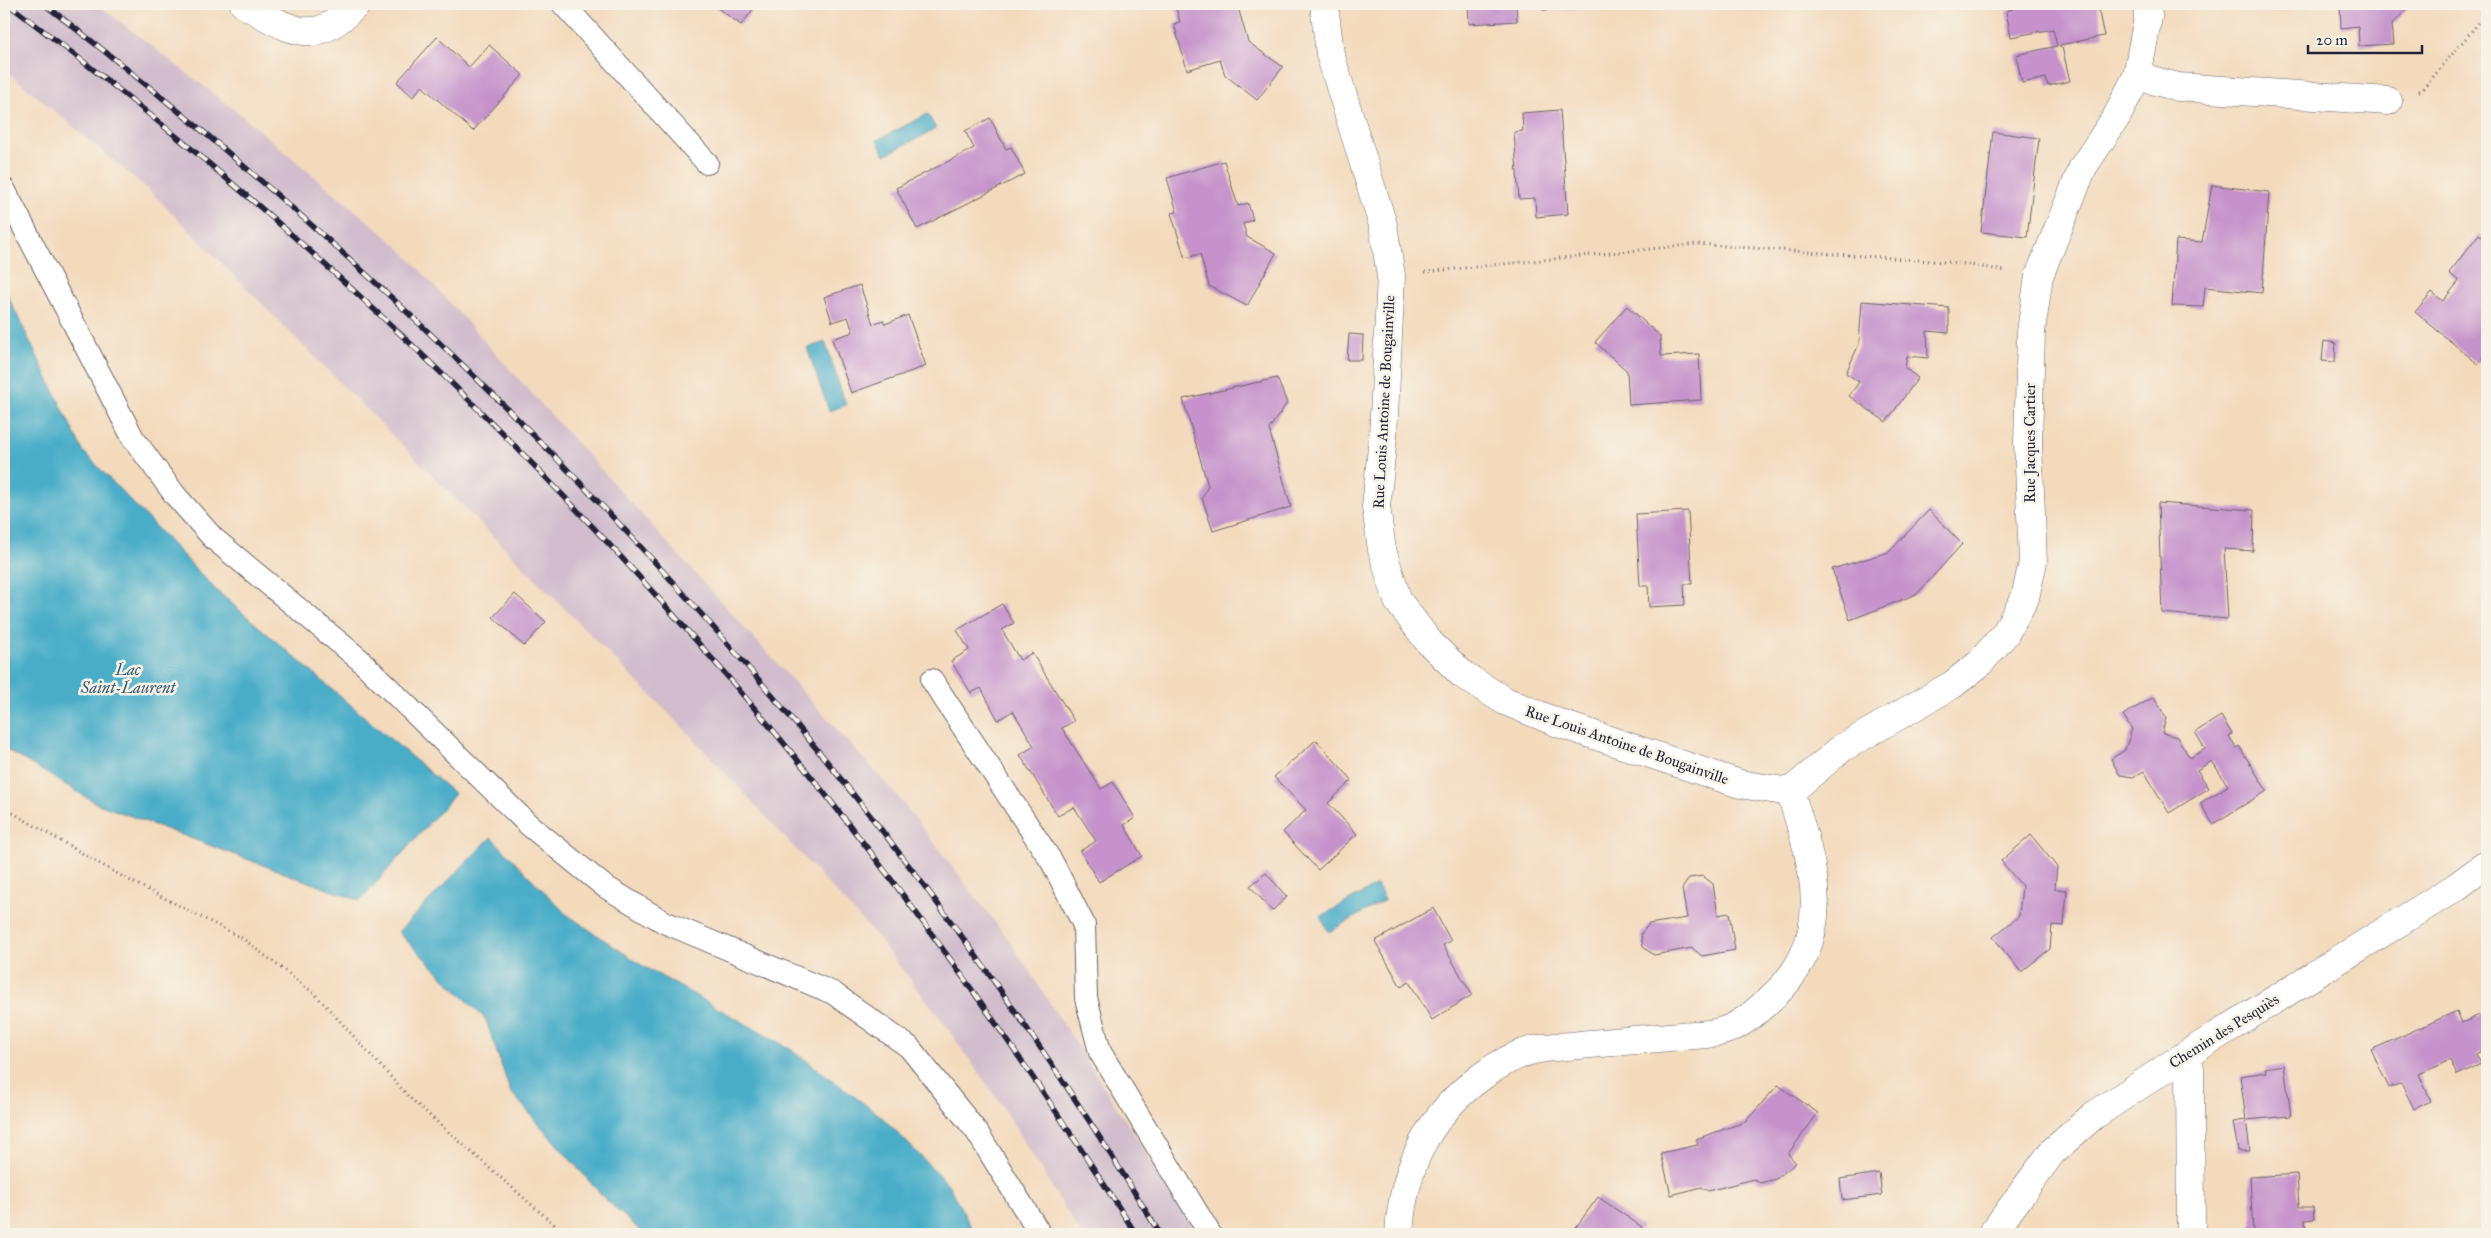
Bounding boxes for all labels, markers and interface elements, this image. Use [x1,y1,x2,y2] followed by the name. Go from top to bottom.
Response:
[2308,22,2422,54] scale bar
[2316,31,2348,49] text: 20 m
[1369,295,1399,509] street label: Rue Louis Antoine de Bougainville
[2021,383,2040,503] street label: Rue Jacques Cartier
[80,660,176,697] water label: Lac Saint-Laurent
[1523,702,1731,788] street label: Rue Louis Antoine de Bougainville
[2166,990,2283,1073] street label: Chemin des Pesquiès

